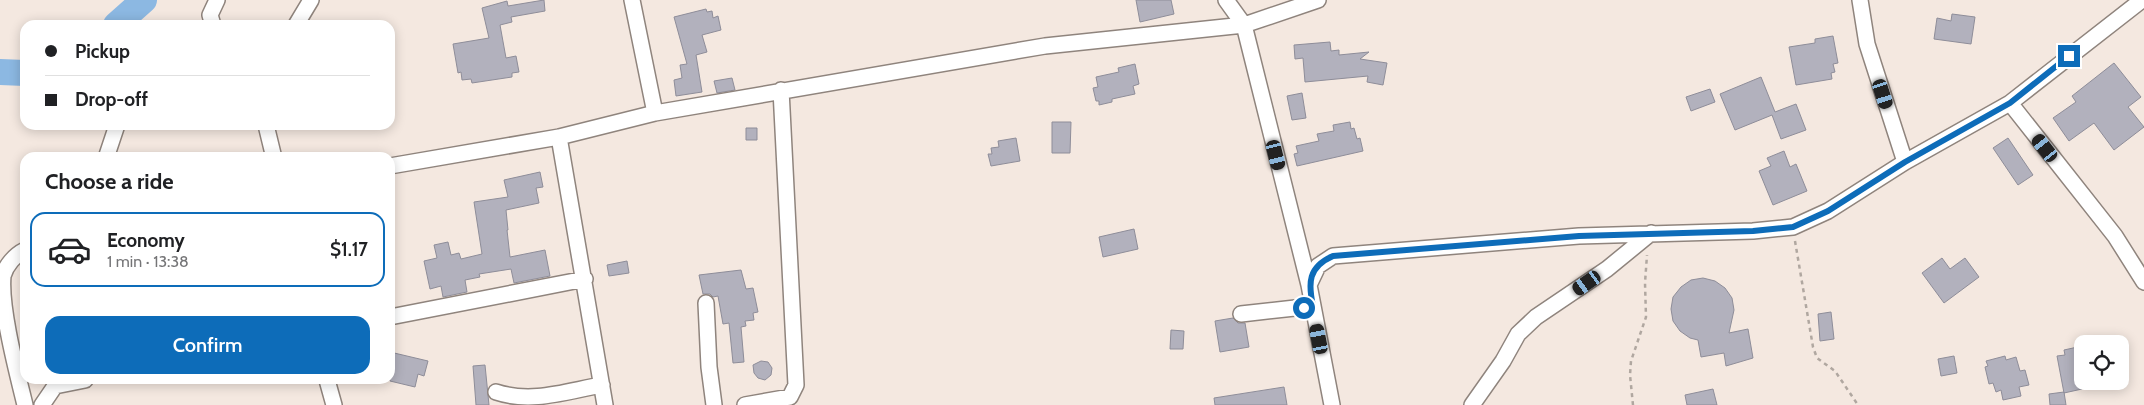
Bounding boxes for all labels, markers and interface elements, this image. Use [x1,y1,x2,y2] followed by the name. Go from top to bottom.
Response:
[75,40,130,63] text: Pickup
[2058,45,2080,67] route end
[1871,77,1894,111] car
[75,88,148,111] text: Drop-off
[2029,132,2060,164] car
[1265,139,1286,171] car
[45,168,174,195] text: Choose a ride
[47,227,92,272] icon: car
[107,229,185,252] text: Economy
[330,238,368,261] text: $1.17
[107,252,189,271] text: 1 min · 13:38
[1570,268,1603,298] car
[1293,297,1315,319] route start
[45,316,370,374] button: Confirm
[1308,323,1329,355] car
[2074,335,2129,390] map controls
[2074,335,2129,390] button: locate

